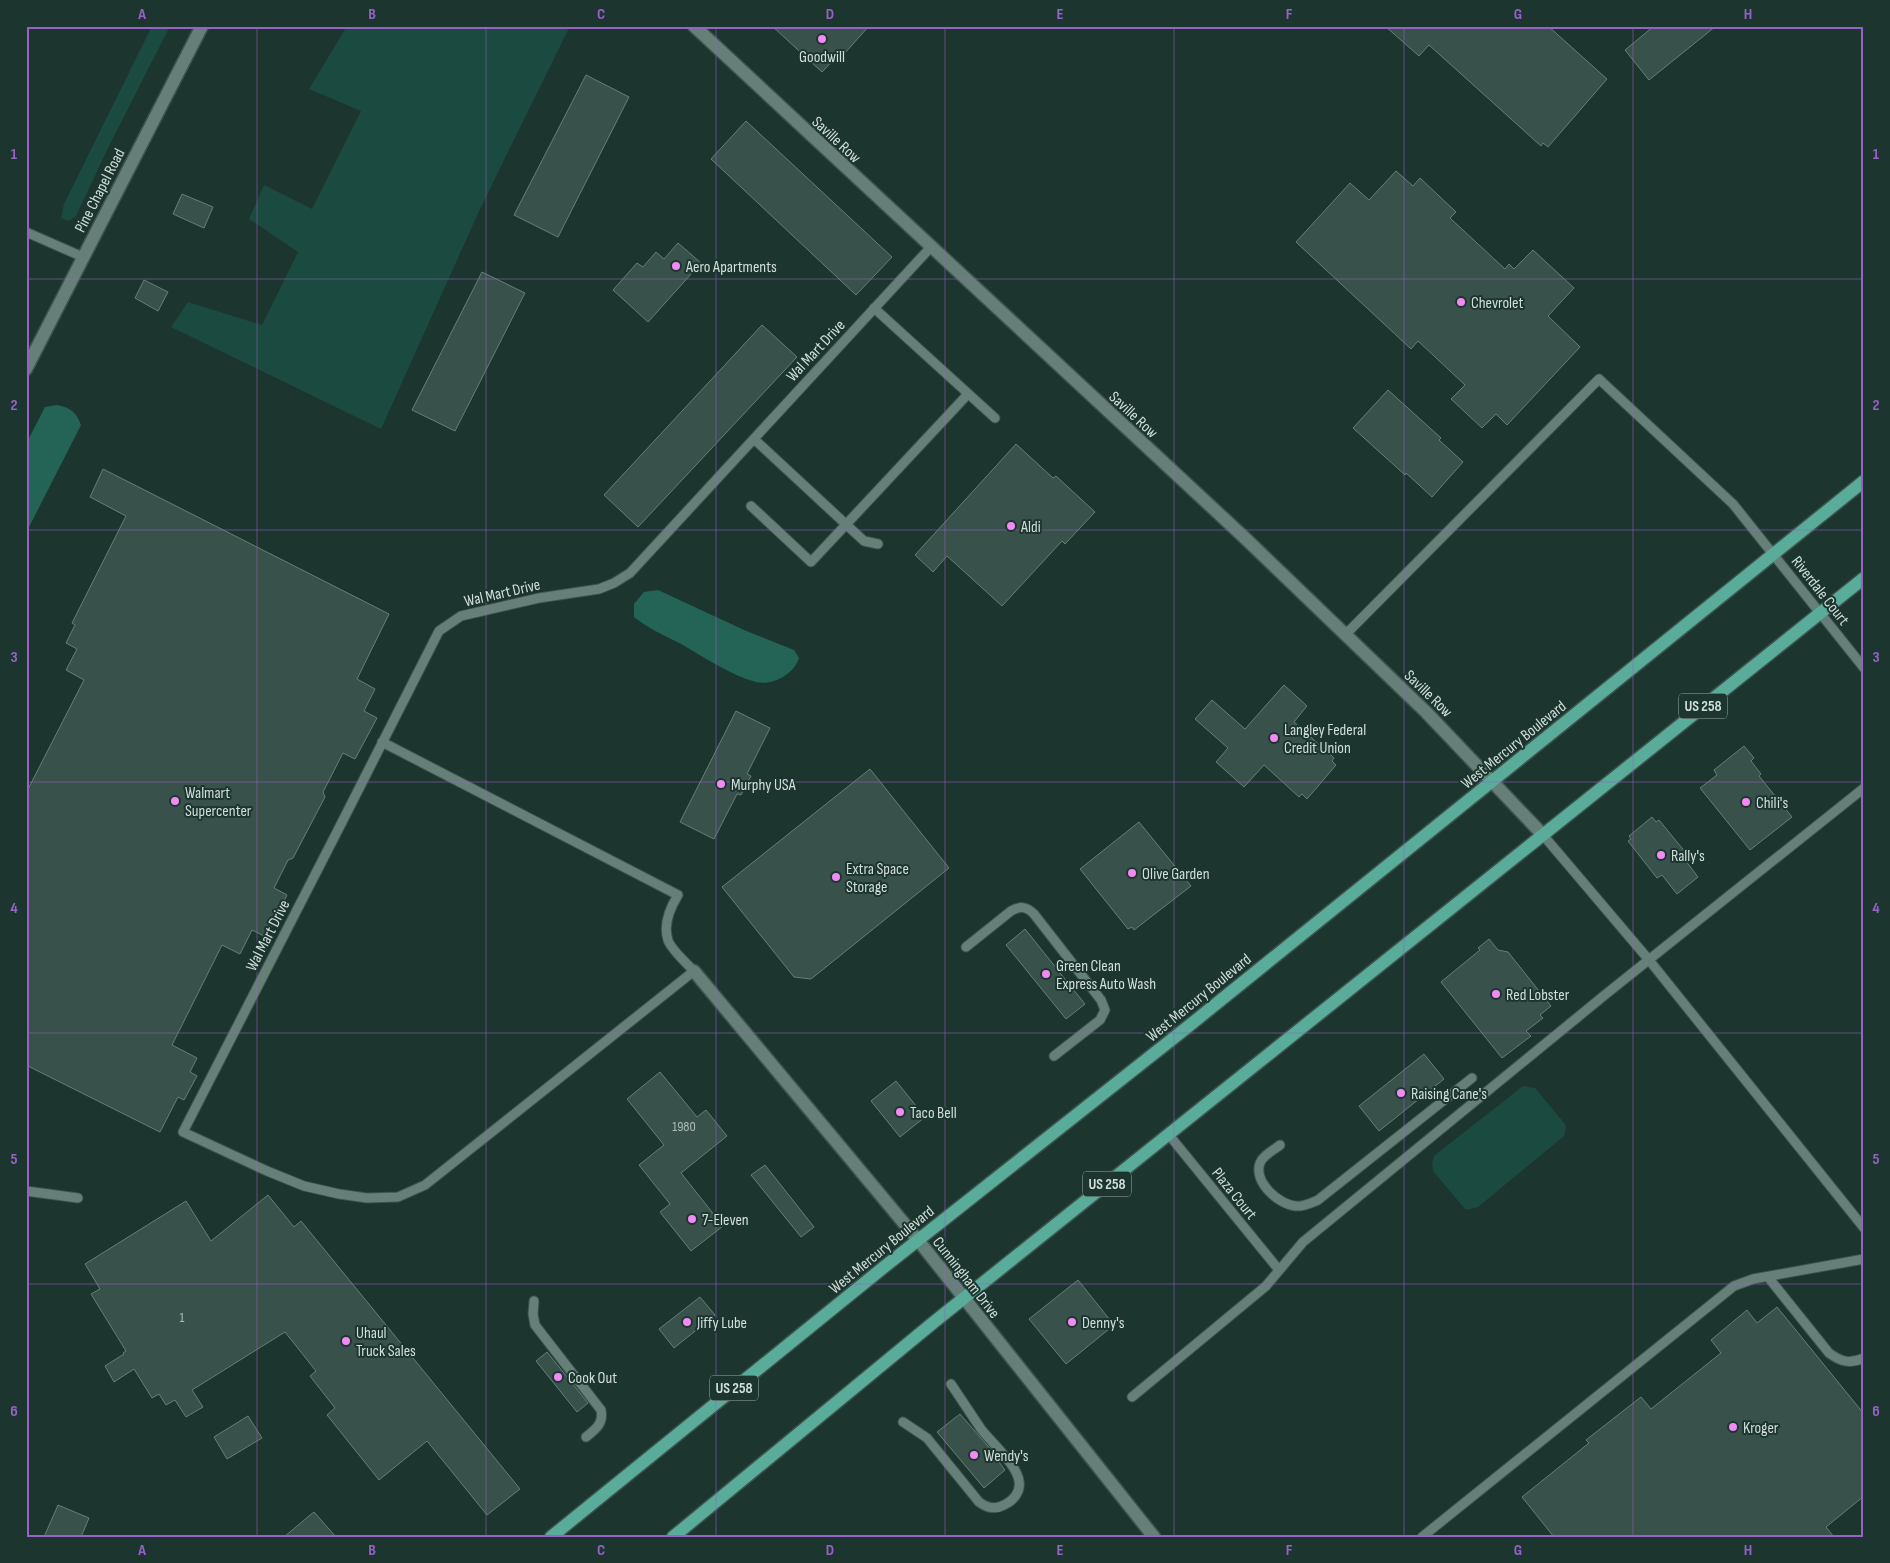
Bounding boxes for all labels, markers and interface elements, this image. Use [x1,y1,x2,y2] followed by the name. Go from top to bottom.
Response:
[137,5,146,24] text: A
[368,5,376,24] text: B
[597,5,605,24] text: C
[826,5,834,24] text: D
[1057,5,1064,24] text: E
[1286,5,1293,24] text: F
[1514,5,1522,24] text: G
[1744,5,1752,24] text: H
[816,33,828,45] marker: Goodwill
[799,48,845,67] place label: Goodwill
[808,113,864,167] street label: Saville Row
[11,145,18,164] text: 1
[1873,145,1880,164] text: 1
[71,146,130,236] street label: Pine Chapel Road
[685,258,777,277] place label: Aero Apartments
[670,260,682,272] marker: Aero Apartments
[1471,294,1523,313] place label: Chevrolet
[1455,296,1467,308] marker: Chevrolet
[783,316,849,386] street label: Wal Mart Drive
[1105,388,1161,442] street label: Saville Row
[10,396,18,415] text: 2
[1872,396,1880,415] text: 2
[1020,518,1041,537] place label: Aldi
[1005,520,1017,532] marker: Aldi
[1787,553,1853,629] street label: Riverdale Court
[462,575,542,611] street label: Wal Mart Drive
[10,648,18,667] text: 3
[1872,648,1880,667] text: 3
[1400,666,1456,722] street label: Saville Row
[1679,694,1727,718] road number: US 258
[1458,697,1570,793] street label: West Mercury Boulevard
[1284,721,1366,758] place label: Langley Federal Credit Union
[1268,732,1280,744] marker: Langley Federal Credit Union
[731,776,796,795] place label: Murphy USA
[715,778,727,790] marker: Murphy USA
[185,784,252,821] place label: Walmart Supercenter
[1756,794,1788,813] place label: Chili's
[169,795,181,807] marker: Walmart Supercenter
[1740,796,1752,808] marker: Chili's
[1671,847,1705,866] place label: Rally's
[1655,849,1667,861] marker: Rally's
[846,860,909,897] place label: Extra Space Storage
[1142,865,1210,884] place label: Olive Garden
[1126,867,1138,879] marker: Olive Garden
[830,871,842,883] marker: Extra Space Storage
[242,897,294,975] street label: Wal Mart Drive
[10,899,18,918] text: 4
[1872,899,1880,918] text: 4
[1143,950,1255,1046] street label: West Mercury Boulevard
[1056,957,1156,994] place label: Green Clean Express Auto Wash
[1040,968,1052,980] marker: Green Clean Express Auto Wash
[1506,986,1570,1005] place label: Red Lobster
[1490,988,1502,1000] marker: Red Lobster
[1411,1085,1487,1104] place label: Raising Cane's
[1395,1087,1407,1099] marker: Raising Cane's
[910,1104,957,1123] place label: Taco Bell
[894,1106,906,1118] marker: Taco Bell
[672,1118,696,1135] house number: 1980
[10,1150,18,1169] text: 5
[1872,1150,1880,1169] text: 5
[1207,1164,1260,1224] street label: Plaza Court
[1083,1172,1131,1196] road number: US 258
[826,1202,938,1298] street label: West Mercury Boulevard
[702,1211,749,1230] place label: 7-Eleven
[686,1213,698,1225] marker: 7-Eleven
[928,1233,1003,1322] street label: Cunningham Drive
[180,1309,185,1326] house number: 1
[696,1314,747,1333] place label: Jiffy Lube
[1082,1314,1125,1333] place label: Denny's
[681,1316,693,1328] marker: Jiffy Lube
[1066,1316,1078,1328] marker: Denny's
[356,1324,416,1361] place label: Uhaul Truck Sales
[340,1335,352,1347] marker: Uhaul Truck Sales
[568,1369,617,1388] place label: Cook Out
[552,1371,564,1383] marker: Cook Out
[710,1376,758,1400] road number: US 258
[10,1402,18,1421] text: 6
[1872,1402,1880,1421] text: 6
[1743,1419,1779,1438] place label: Kroger
[1727,1421,1739,1433] marker: Kroger
[984,1447,1029,1466] place label: Wendy's
[968,1449,980,1461] marker: Wendy's
[137,1541,146,1560] text: A
[368,1541,376,1560] text: B
[597,1541,605,1560] text: C
[826,1541,834,1560] text: D
[1057,1541,1064,1560] text: E
[1286,1541,1293,1560] text: F
[1514,1541,1522,1560] text: G
[1744,1541,1752,1560] text: H

